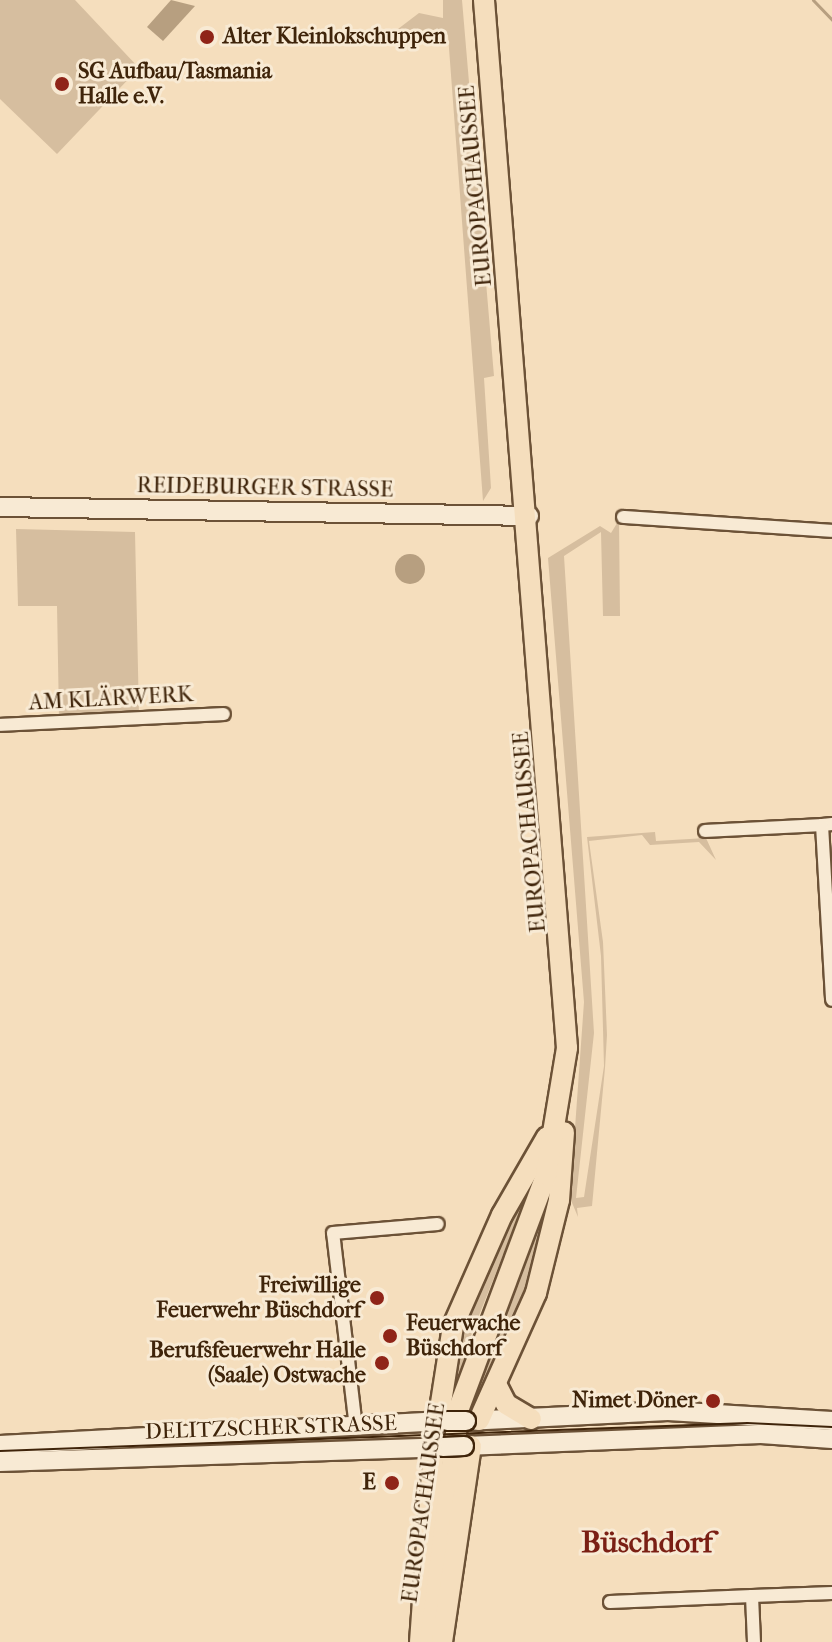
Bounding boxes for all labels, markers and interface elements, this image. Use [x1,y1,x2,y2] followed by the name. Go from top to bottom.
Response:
[223,24,446,50] place label: Alter Kleinlokschuppen
[198,28,216,46] marker: Alter Kleinlokschuppen
[78,58,272,110] place label: SG Aufbau/Tasmania Halle e.V.
[53,75,71,93] marker: SG Aufbau/Tasmania Halle e.V.
[454,84,498,288] street label: EUROPACHAUSSEE
[136,473,394,503] street label: REIDEBURGER STRASSE
[28,682,194,716] street label: AM KLÄRWERK
[508,730,552,934] street label: EUROPACHAUSSEE
[156,1272,361,1324] place label: Freiwillige Feuerwehr Büschdorf
[368,1289,386,1307] marker: Freiwillige Feuerwehr Büschdorf
[406,1310,520,1362] place label: Feuerwache Büschdorf
[381,1327,399,1345] marker: Feuerwache Büschdorf
[149,1337,366,1388] place label: Berufsfeuerwehr Halle (Saale) Ostwache
[373,1354,391,1372] marker: Berufsfeuerwehr Halle (Saale) Ostwache
[572,1388,697,1414] place label: Nimet Döner
[704,1392,722,1410] marker: Nimet Döner
[397,1401,451,1605] street label: EUROPACHAUSSEE
[145,1410,397,1446] street label: DELITZSCHER STRASSE
[363,1470,376,1496] place label: E
[383,1474,401,1492] marker: E
[581,1525,713,1561] district label: Büschdorf

